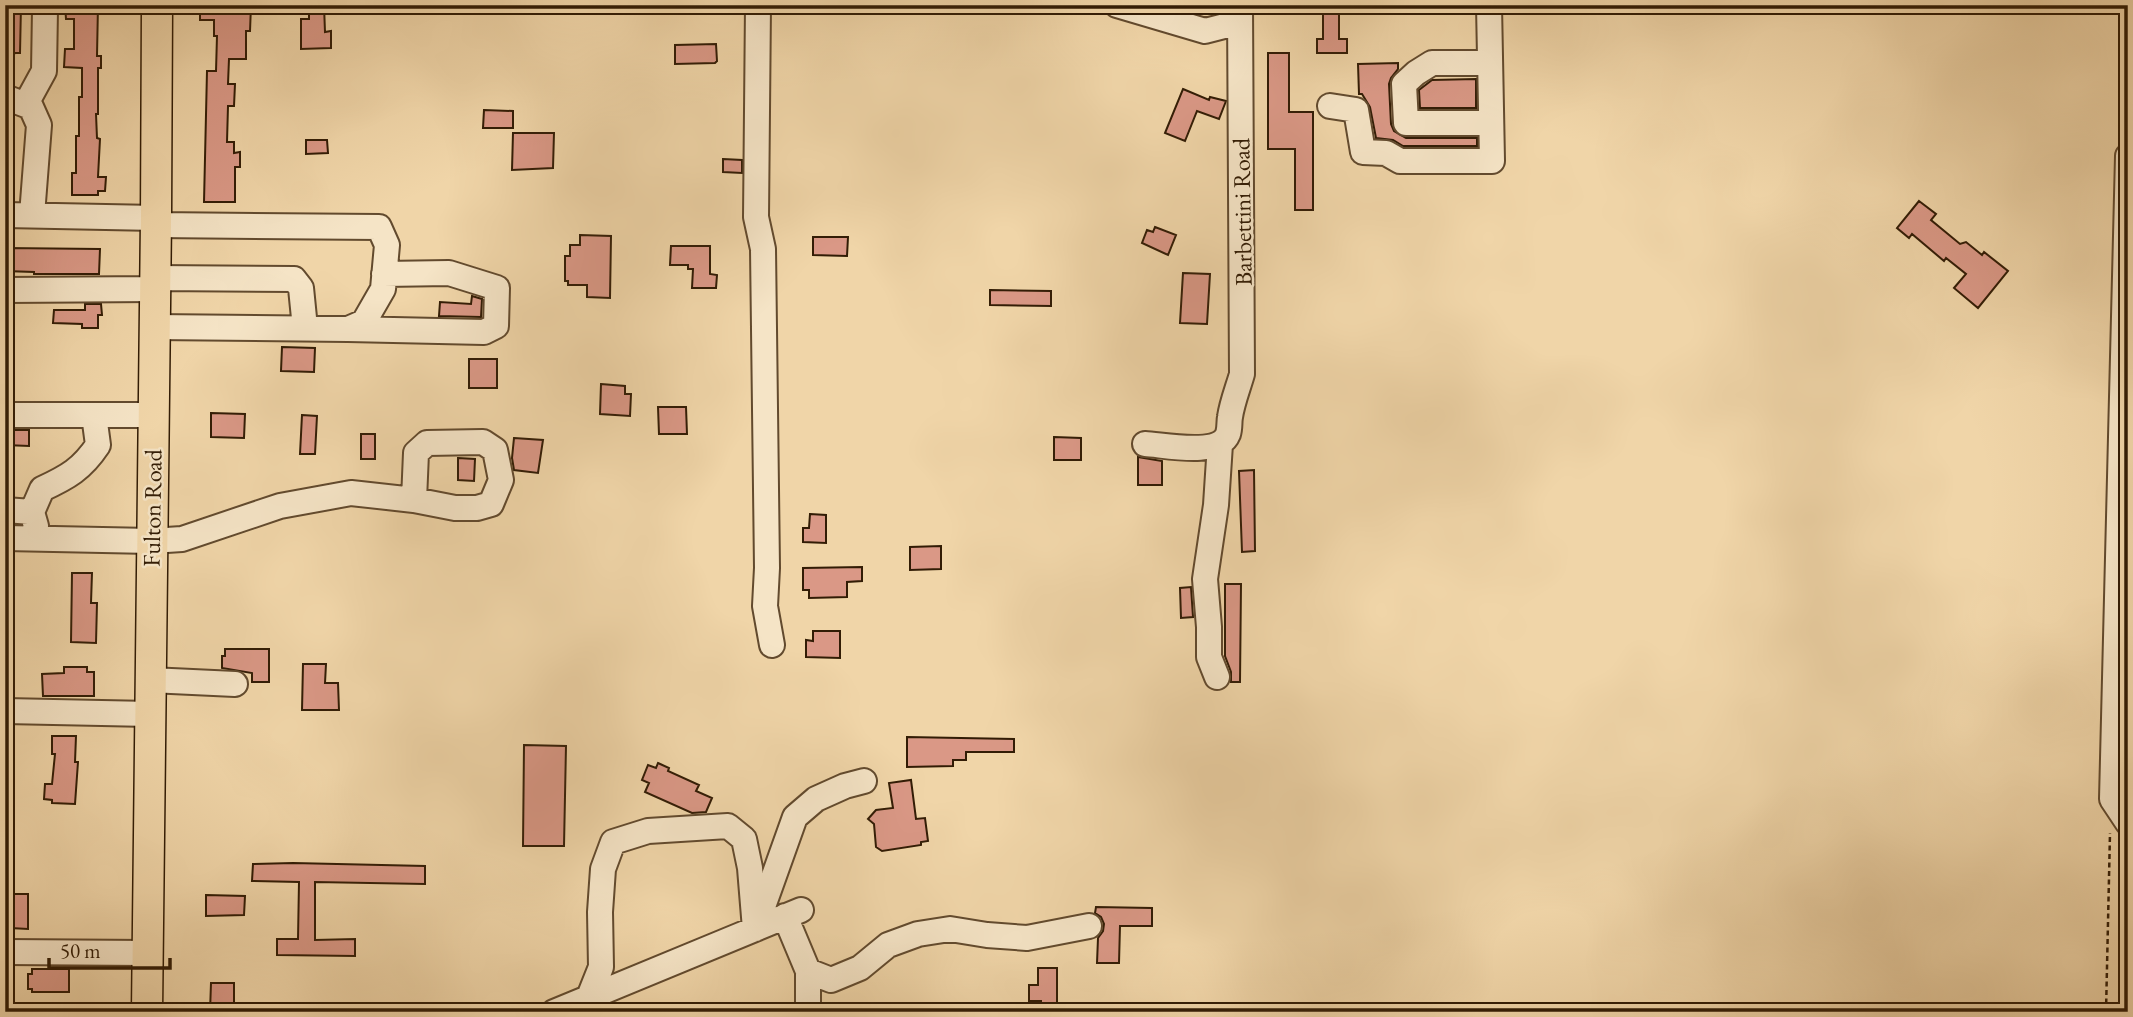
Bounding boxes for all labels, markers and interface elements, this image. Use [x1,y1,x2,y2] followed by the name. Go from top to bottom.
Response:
[1225,137,1259,286] street label: Barbettini Road
[135,448,169,567] street label: Fulton Road
[49,926,170,970] scale bar
[60,937,101,964] text: 50 m

